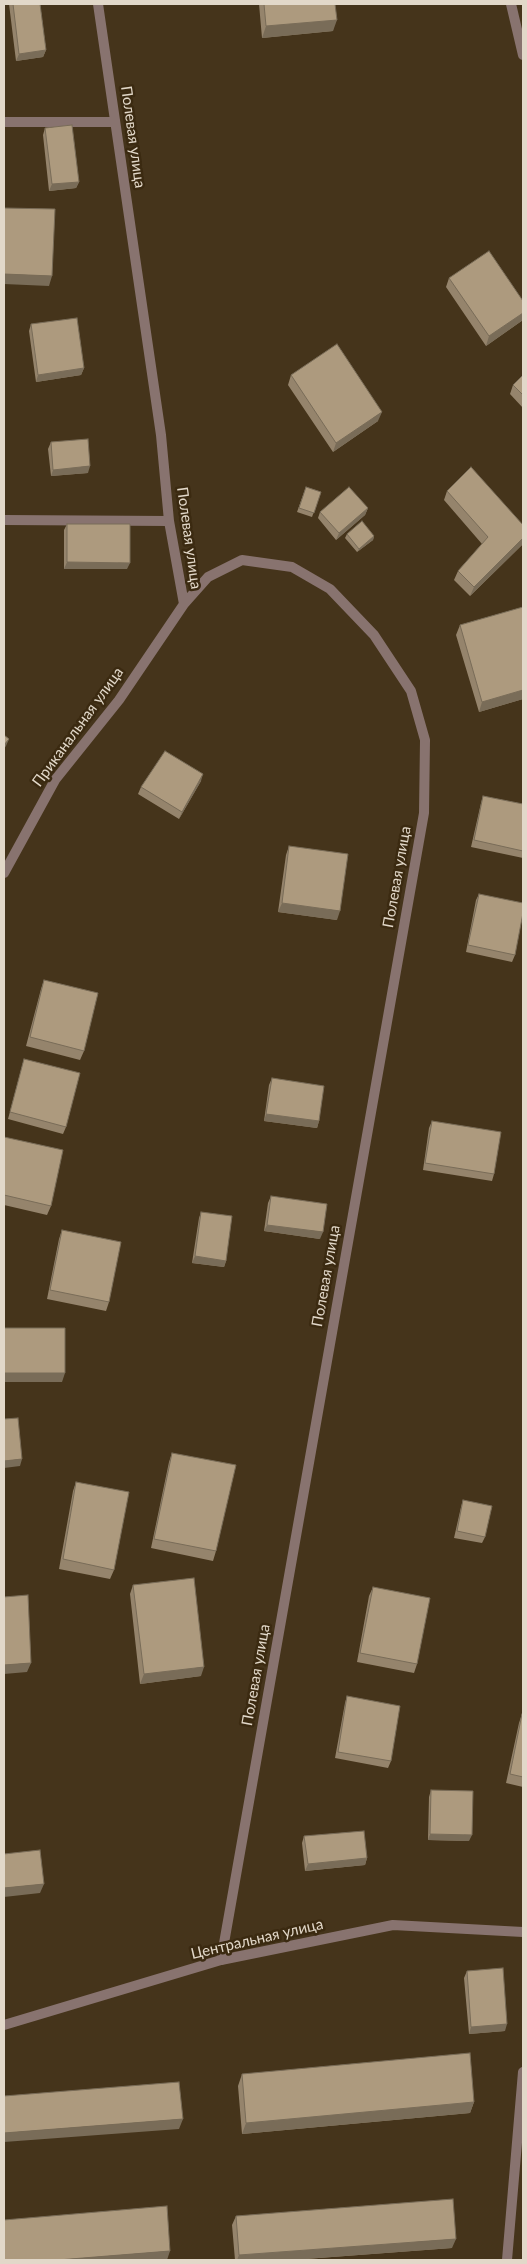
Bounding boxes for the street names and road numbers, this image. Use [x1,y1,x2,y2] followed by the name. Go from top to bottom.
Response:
[117,85,149,189] street label: Полевая улица
[173,486,205,590] street label: Полевая улица
[29,664,127,790] street label: Приканальная улица
[379,825,415,929] street label: Полевая улица
[308,1224,344,1328] street label: Полевая улица
[238,1623,274,1727] street label: Полевая улица
[189,1915,325,1963] street label: Центральная улица

